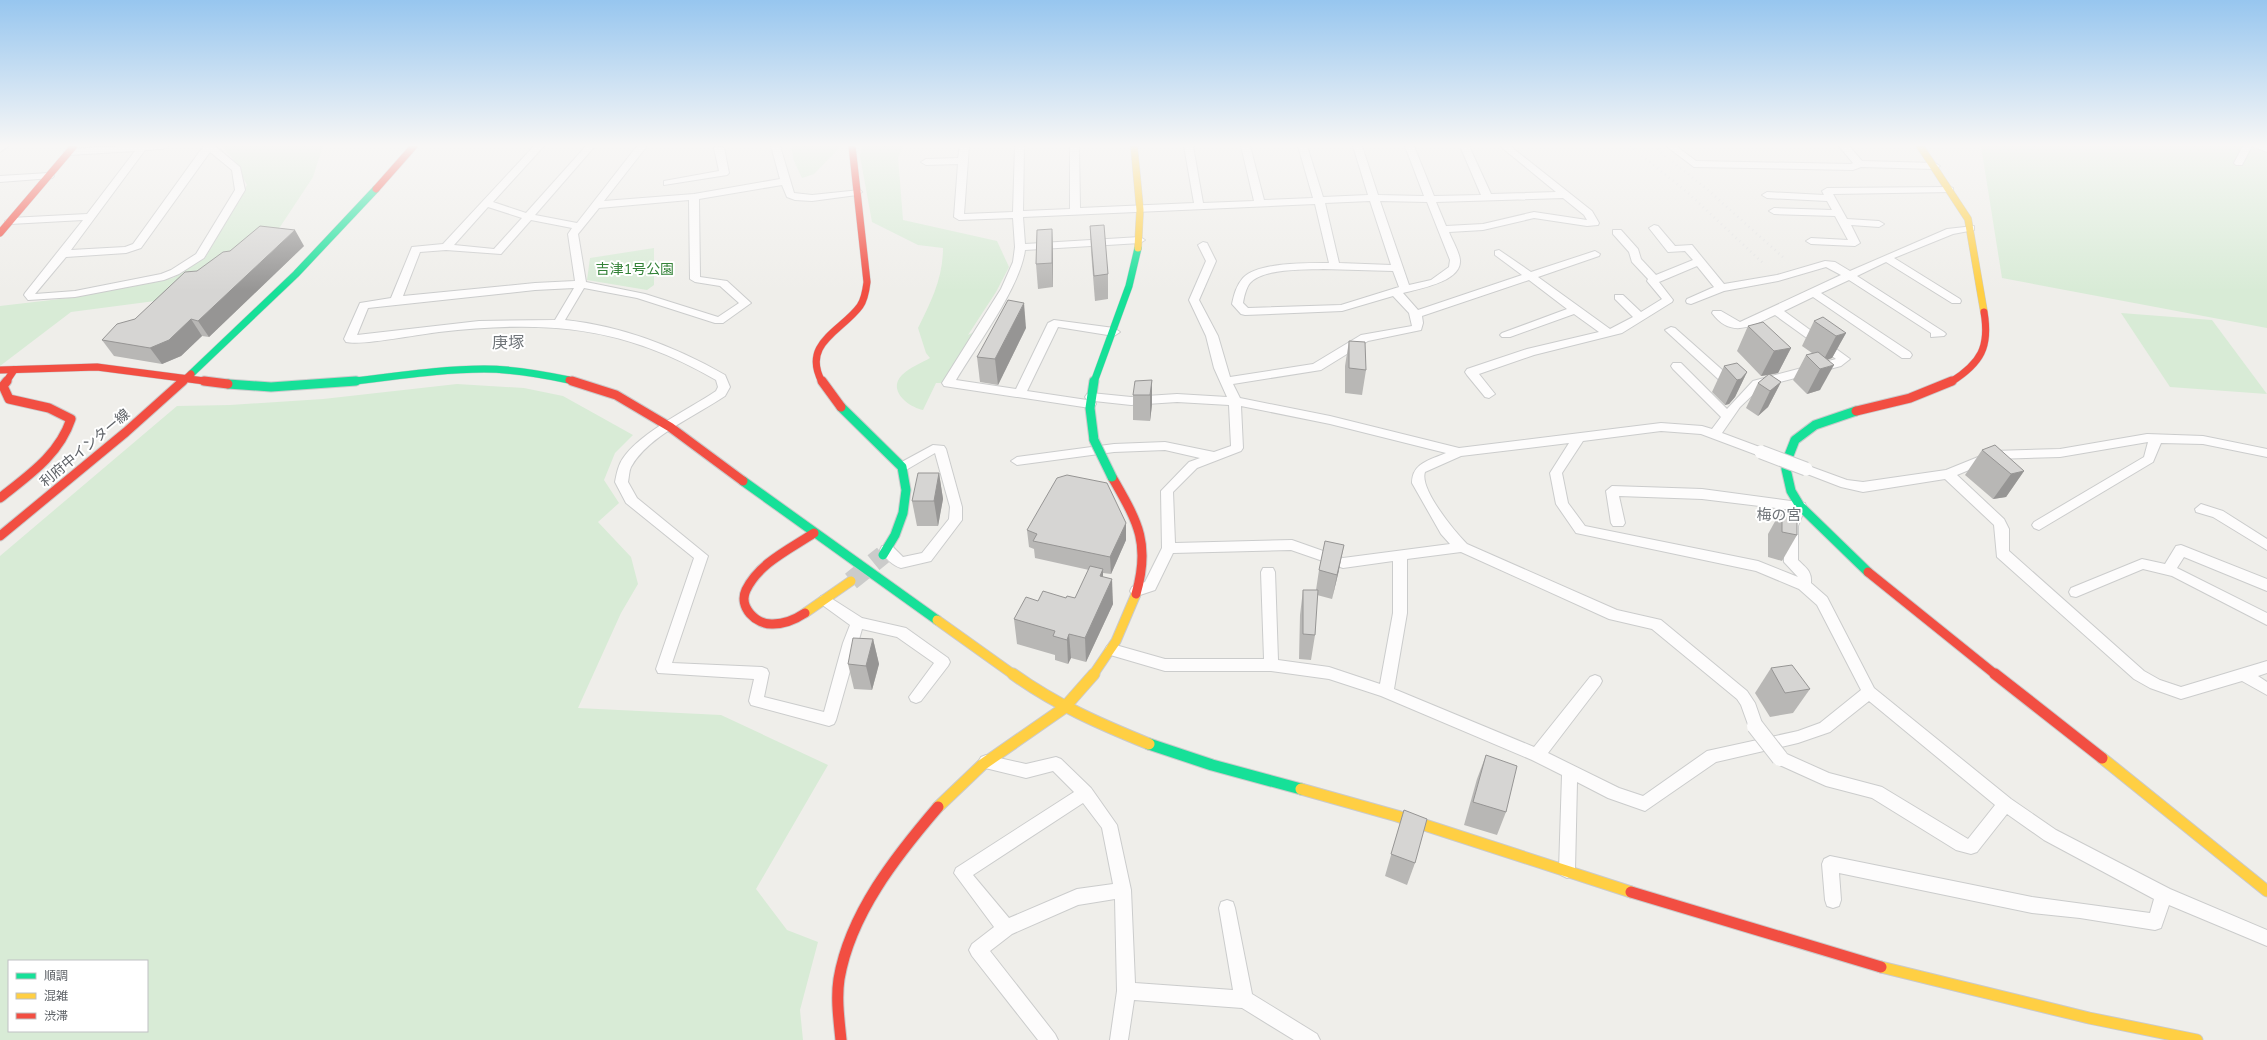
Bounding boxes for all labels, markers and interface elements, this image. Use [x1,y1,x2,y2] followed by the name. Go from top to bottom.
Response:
[596,260,674,279] park label: 吉津1号公園
[492,332,524,354] district label: 庚塚
[36,405,134,491] street label: 利府中インター線
[1756,505,1802,525] district label: 梅の宮
[8,960,148,1032] legend
[44,968,68,984] text: 順調
[44,988,68,1004] text: 混雑
[44,1008,68,1024] text: 渋滞

